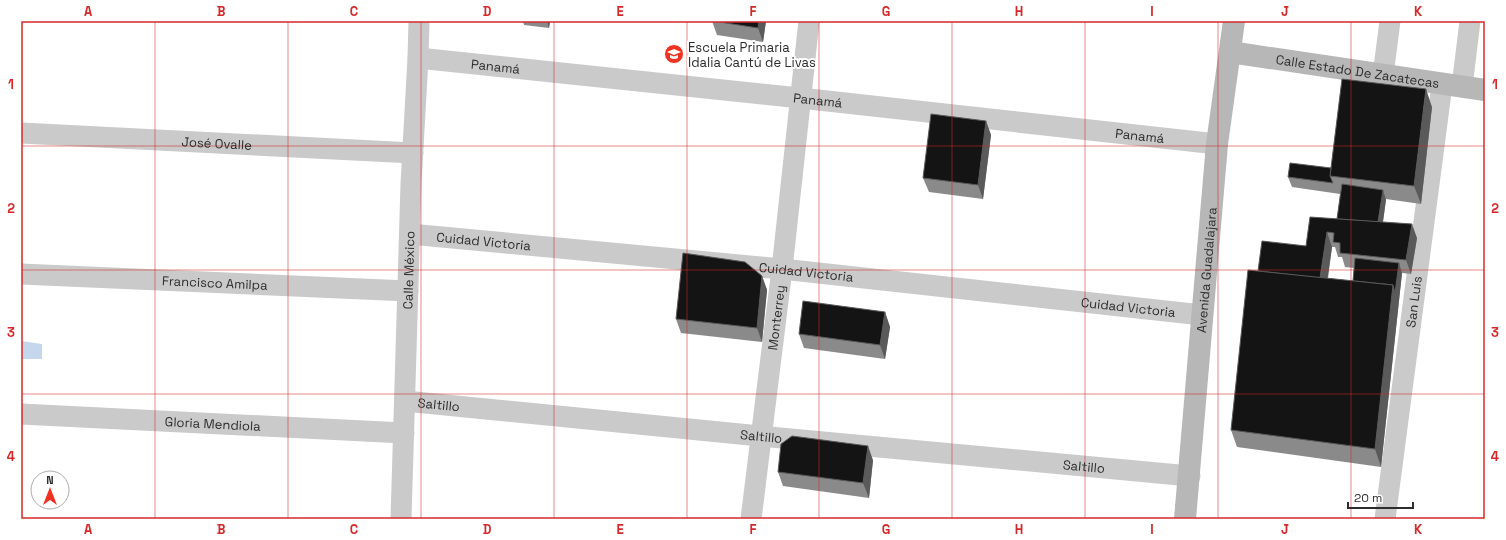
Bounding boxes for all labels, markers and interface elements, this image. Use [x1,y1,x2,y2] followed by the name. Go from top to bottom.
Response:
[84,3,93,20] text: A
[217,3,226,20] text: B
[350,3,358,20] text: C
[483,3,492,20] text: D
[616,3,624,20] text: E
[750,3,757,20] text: F
[882,3,890,20] text: G
[1015,3,1023,20] text: H
[1150,3,1154,20] text: I
[1281,3,1289,20] text: J
[1414,3,1423,20] text: K
[688,39,816,71] place label: Escuela Primaria Idalia Cantú de Livas
[663,43,685,65] school or university icon: Escuela Primaria Idalia Cantú de Livas
[1275,50,1441,92] street label: Calle Estado De Zacatecas
[470,55,521,77] street label: Panamá
[8,76,14,93] text: 1
[1492,76,1498,93] text: 1
[792,89,844,111] street label: Panamá
[1114,124,1166,147] street label: Panamá
[181,133,252,153] street label: José Ovalle
[7,200,15,217] text: 2
[1491,200,1499,217] text: 2
[1192,206,1220,333] street label: Avenida Guadalajara
[436,228,532,254] street label: Cuidad Victoria
[399,231,418,310] street label: Calle México
[758,258,855,285] street label: Cuidad Victoria
[162,272,268,293] street label: Francisco Amilpa
[1402,275,1425,329] street label: San Luis
[763,284,788,351] street label: Monterrey
[1080,293,1177,321] street label: Cuidad Victoria
[7,324,15,341] text: 3
[1491,324,1499,341] text: 3
[417,394,461,415] street label: Saltillo
[164,413,262,434] street label: Gloria Mendiola
[739,426,783,447] street label: Saltillo
[7,448,15,465] text: 4
[1491,448,1499,465] text: 4
[1062,456,1106,477] street label: Saltillo
[30,470,70,510] north arrow
[46,473,54,487] text: N
[1348,484,1413,510] scale bar
[1354,490,1382,506] text: 20 m
[84,521,93,538] text: A
[217,521,226,538] text: B
[350,521,358,538] text: C
[483,521,492,538] text: D
[616,521,624,538] text: E
[750,521,757,538] text: F
[882,521,890,538] text: G
[1015,521,1023,538] text: H
[1150,521,1154,538] text: I
[1281,521,1289,538] text: J
[1414,521,1423,538] text: K

